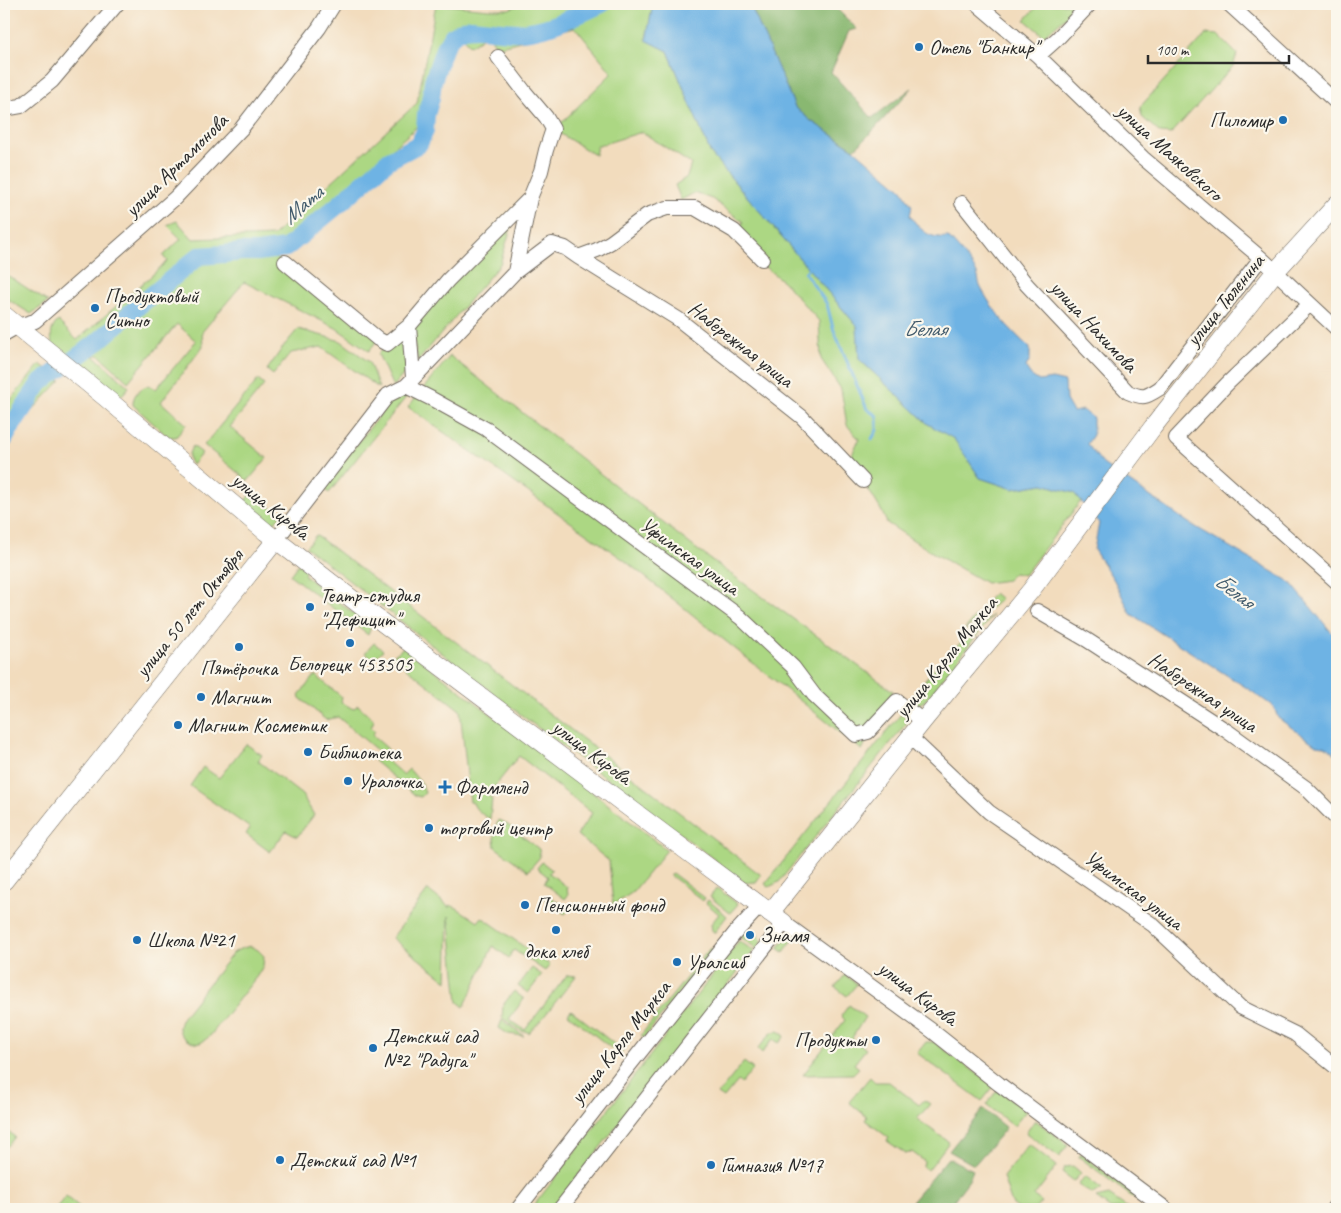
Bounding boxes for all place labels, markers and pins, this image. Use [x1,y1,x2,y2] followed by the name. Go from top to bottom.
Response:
[929,34,1043,60] place label: Отель "Банкир"
[913,41,925,53] marker: Отель "Банкир"
[1210,107,1275,133] place label: Пиломир
[1277,114,1289,126] marker: Пиломир
[105,283,200,333] place label: Продуктовый Ситно
[89,302,101,314] marker: Продуктовый Ситно
[320,582,421,632] place label: Театр-студия "Дефицит"
[304,601,316,613] marker: Театр-студия "Дефицит"
[344,637,356,649] marker: Белорецк 453505
[233,641,245,653] marker: Пятёрочка
[288,651,414,677] place label: Белорецк 453505
[201,655,279,681] place label: Пятёрочка
[211,684,272,710] place label: Магнит
[195,691,207,703] marker: Магнит
[188,712,328,738] place label: Магнит Косметик
[172,719,184,731] marker: Магнит Косметик
[318,739,402,765] place label: Библиотека
[302,746,314,758] marker: Библиотека
[358,768,425,794] place label: Уралочка
[455,774,529,800] place label: Фармленд
[342,775,354,787] marker: Уралочка
[439,781,451,793] marker: Фармленд
[439,815,553,841] place label: торговый центр
[423,822,435,834] marker: торговый центр
[535,892,666,918] place label: Пенсионный фонд
[519,899,531,911] marker: Пенсионный фонд
[760,922,809,948] place label: Знамя
[550,924,562,936] marker: дока хлеб
[147,927,236,953] place label: Школа №21
[744,929,756,941] marker: Знамя
[131,934,143,946] marker: Школа №21
[524,938,591,964] place label: дока хлеб
[687,949,750,975] place label: Уралсиб
[671,956,683,968] marker: Уралсиб
[383,1023,480,1073] place label: Детский сад №2 "Радуга"
[795,1027,868,1053] place label: Продукты
[870,1034,882,1046] marker: Продукты
[367,1042,379,1054] marker: Детский сад №2 "Радуга"
[290,1147,418,1173] place label: Детский сад №1
[721,1152,825,1178] place label: Гимназия №17
[274,1154,286,1166] marker: Детский сад №1
[705,1159,717,1171] marker: Гимназия №17

